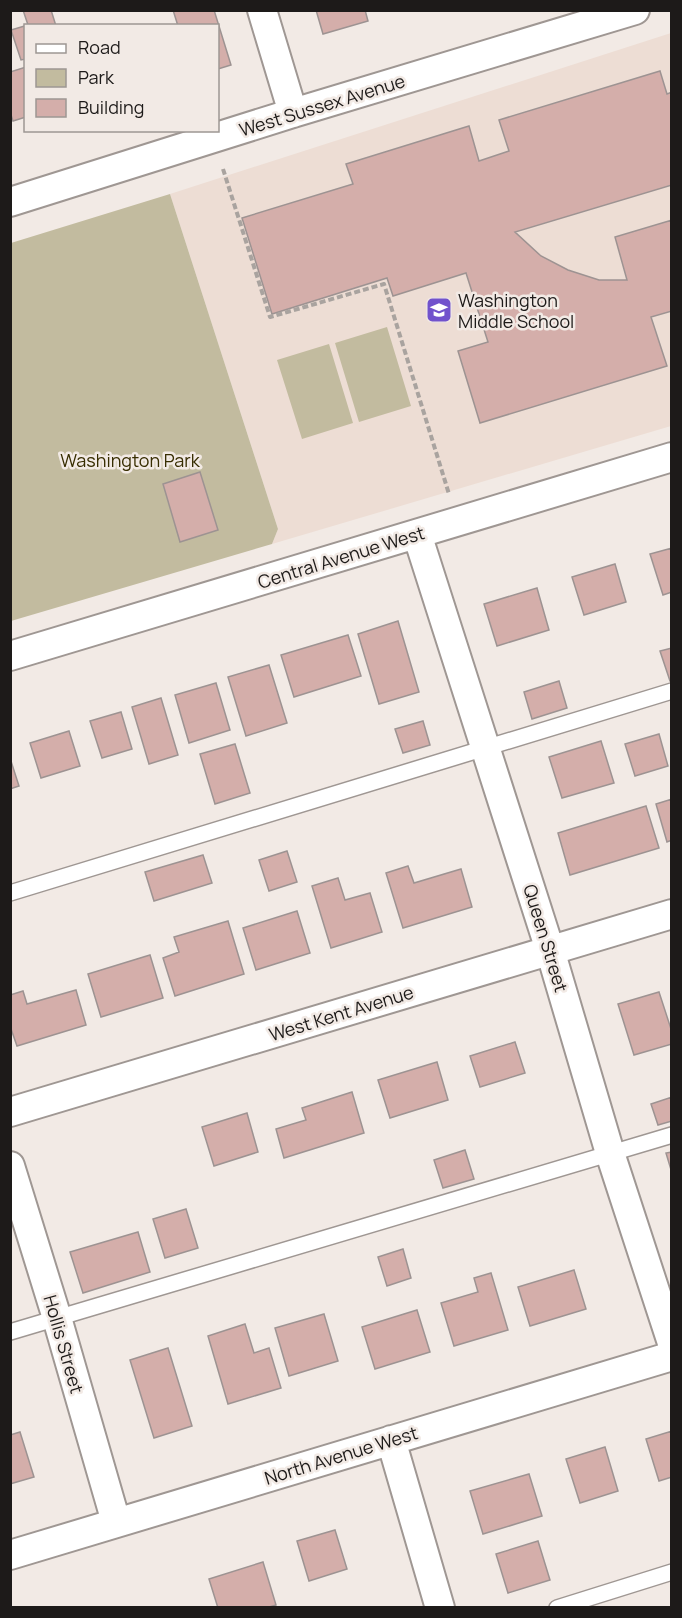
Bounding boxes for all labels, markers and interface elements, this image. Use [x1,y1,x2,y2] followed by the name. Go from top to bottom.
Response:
[24,24,219,132] legend
[78,35,121,59] text: Road
[78,65,115,89] text: Park
[236,68,408,142] street label: West Sussex Avenue
[78,95,144,119] text: Building
[458,288,574,333] place label: Washington Middle School
[424,295,454,325] school or university icon: Washington Middle School
[60,448,201,472] park label: Washington Park
[255,520,427,594] street label: Central Avenue West
[518,881,574,995] street label: Queen Street
[266,980,416,1046] street label: West Kent Avenue
[38,1292,90,1396] street label: Hollis Street
[261,1420,421,1490] street label: North Avenue West

